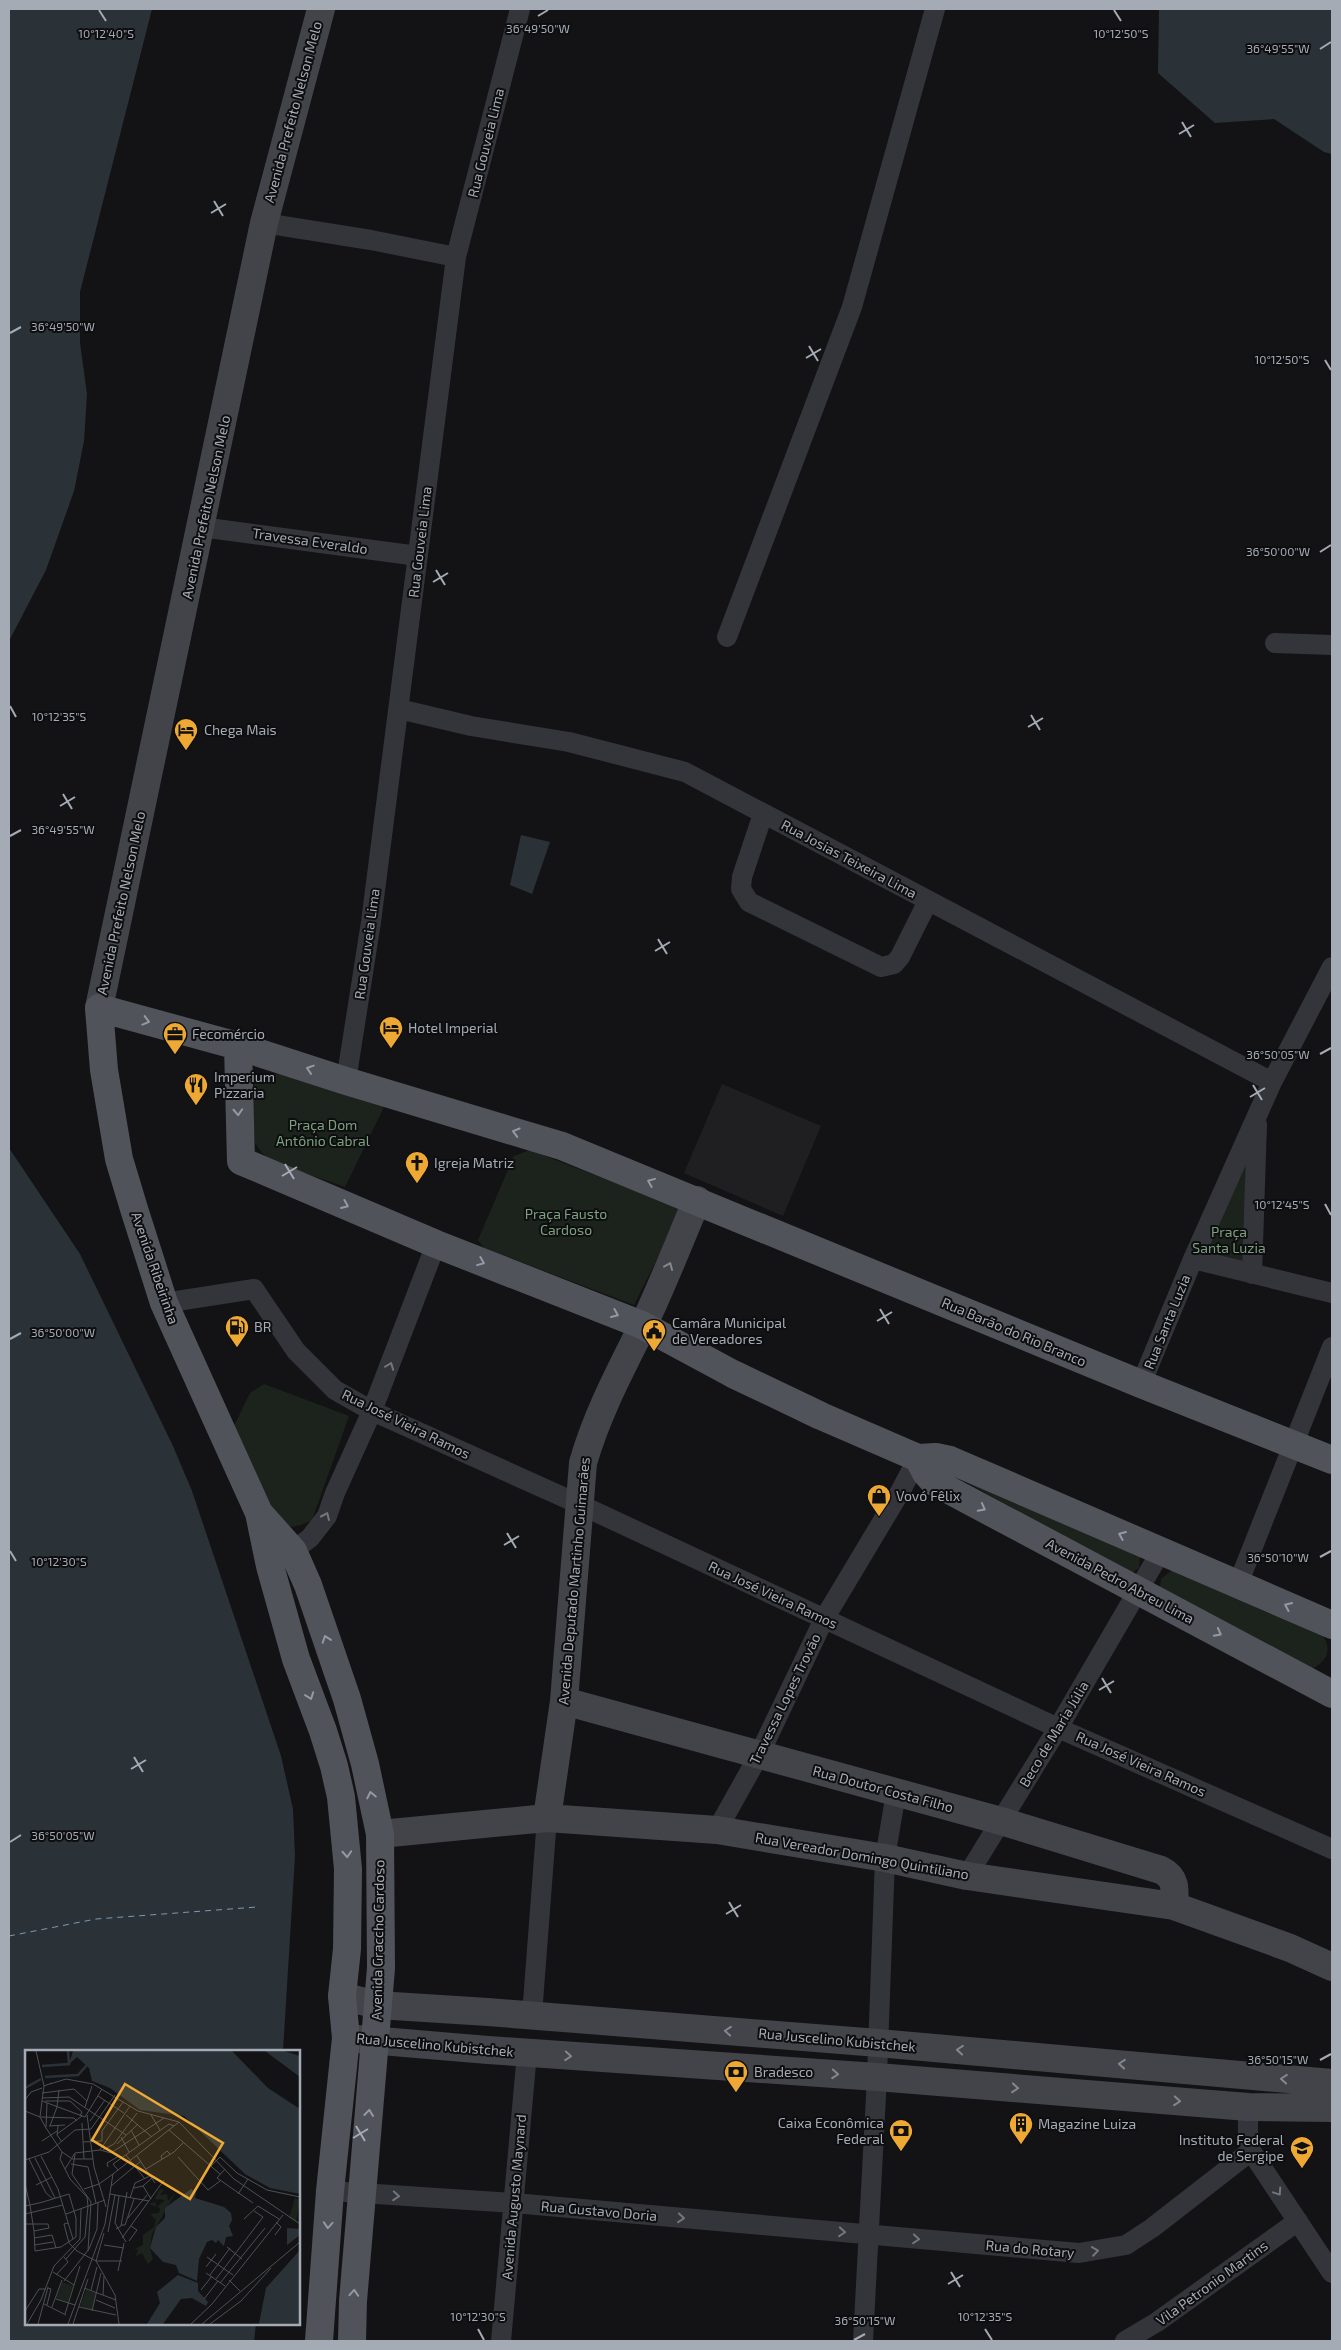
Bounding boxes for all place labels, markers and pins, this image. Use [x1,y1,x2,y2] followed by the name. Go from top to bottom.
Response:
[173,717,199,751] hotel icon: Chega Mais
[204,721,277,738] place label: Chega Mais
[378,1015,404,1049] hotel icon: Hotel Imperial
[408,1019,498,1036] place label: Hotel Imperial
[162,1021,188,1055] office icon: Fecomércio
[192,1025,265,1042] place label: Fecomércio
[214,1068,275,1101] place label: Imperium Pizzaria
[183,1072,209,1106] restaurant icon: Imperium Pizzaria
[404,1150,430,1184] church icon: Igreja Matriz
[434,1154,514,1171] place label: Igreja Matriz
[224,1314,250,1348] fuel station icon: BR
[672,1314,787,1347] place label: Camâra Municipal de Vereadores
[254,1318,272,1335] place label: BR
[641,1318,667,1352] public building icon: Camâra Municipal de Vereadores
[866,1483,892,1517] shop icon: Vovó Fêlix
[896,1487,961,1504] place label: Vovó Fêlix
[723,2059,749,2093] bank icon: Bradesco
[754,2063,813,2080] place label: Bradesco
[1008,2111,1034,2145] building icon: Magazine Luiza
[778,2114,885,2147] place label: Caixa Econômica Federal
[1038,2115,1136,2132] place label: Magazine Luiza
[888,2118,914,2152] bank icon: Caixa Econômica Federal
[1179,2131,1285,2164] place label: Instituto Federal de Sergipe
[1289,2135,1315,2169] school or university icon: Instituto Federal de Sergipe

